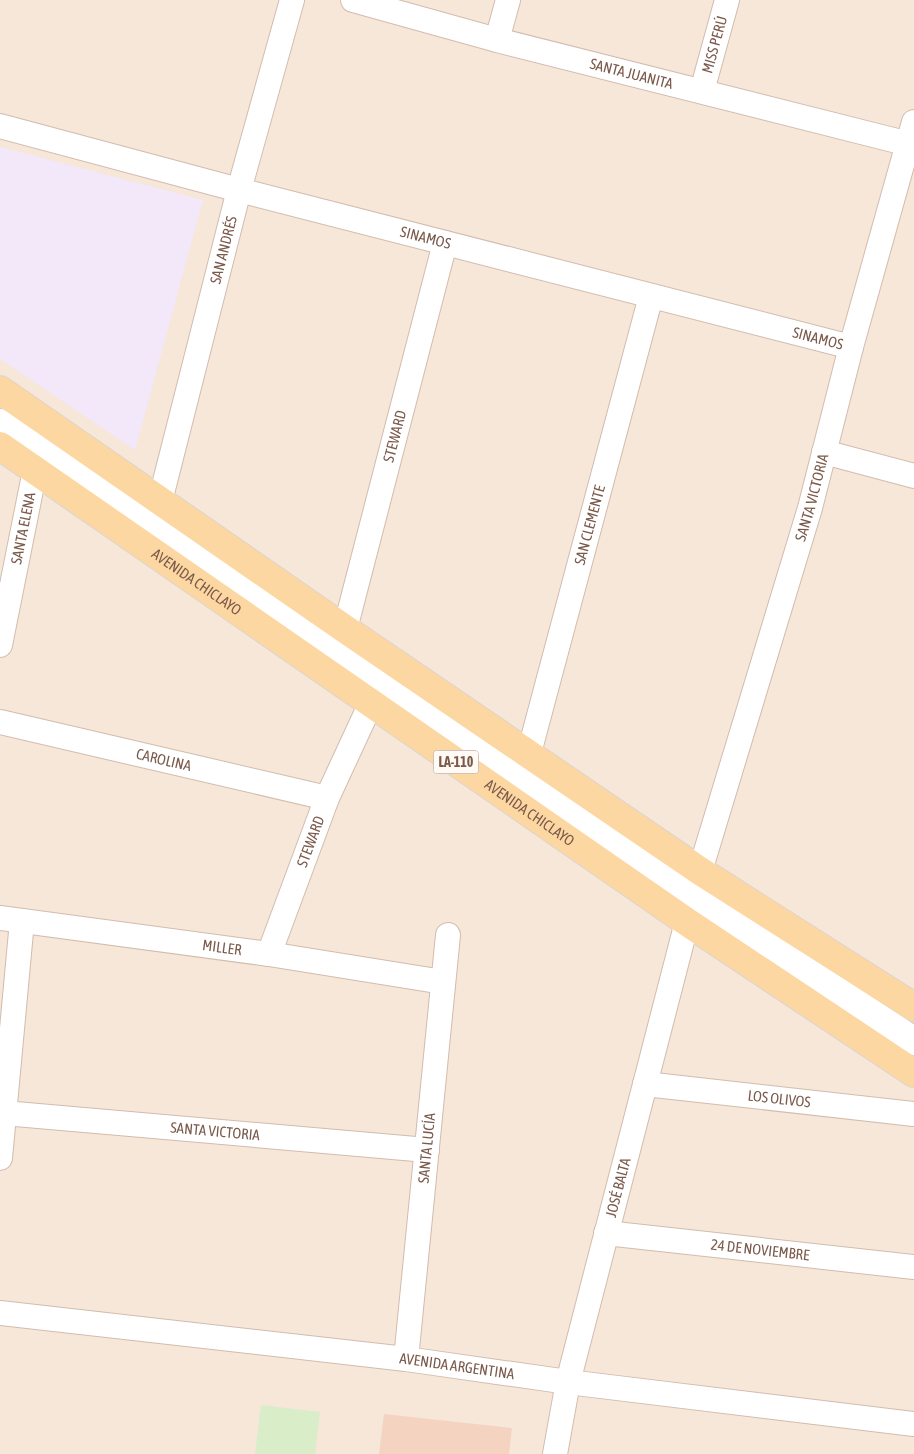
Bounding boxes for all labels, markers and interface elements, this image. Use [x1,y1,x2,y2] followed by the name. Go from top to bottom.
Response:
[698,14,730,75] street label: MISS PERÚ
[588,55,675,92] street label: SANTA JUANITA
[206,214,240,286] street label: SAN ANDRÉS
[399,223,453,252] street label: SINAMOS
[791,323,845,353] street label: SINAMOS
[380,408,409,464] street label: STEWARD
[791,451,832,543] street label: SANTA VICTORIA
[571,483,608,567] street label: SAN CLEMENTE
[7,490,38,566] street label: SANTA ELENA
[149,545,245,619] street label: AVENIDA CHICLAYO
[135,745,194,774] street label: CAROLINA
[434,750,478,774] road number: LA-110
[482,776,578,849] street label: AVENIDA CHICLAYO
[293,813,328,869] street label: STEWARD
[201,936,243,958] street label: MILLER
[747,1087,812,1110] street label: LOS OLIVOS
[414,1111,438,1184] street label: SANTA LUCÍA
[170,1119,261,1143] street label: SANTA VICTORIA
[602,1155,634,1219] street label: JOSÉ BALTA
[710,1236,811,1263] street label: 24 DE NOVIEMBRE
[399,1349,516,1382] street label: AVENIDA ARGENTINA

